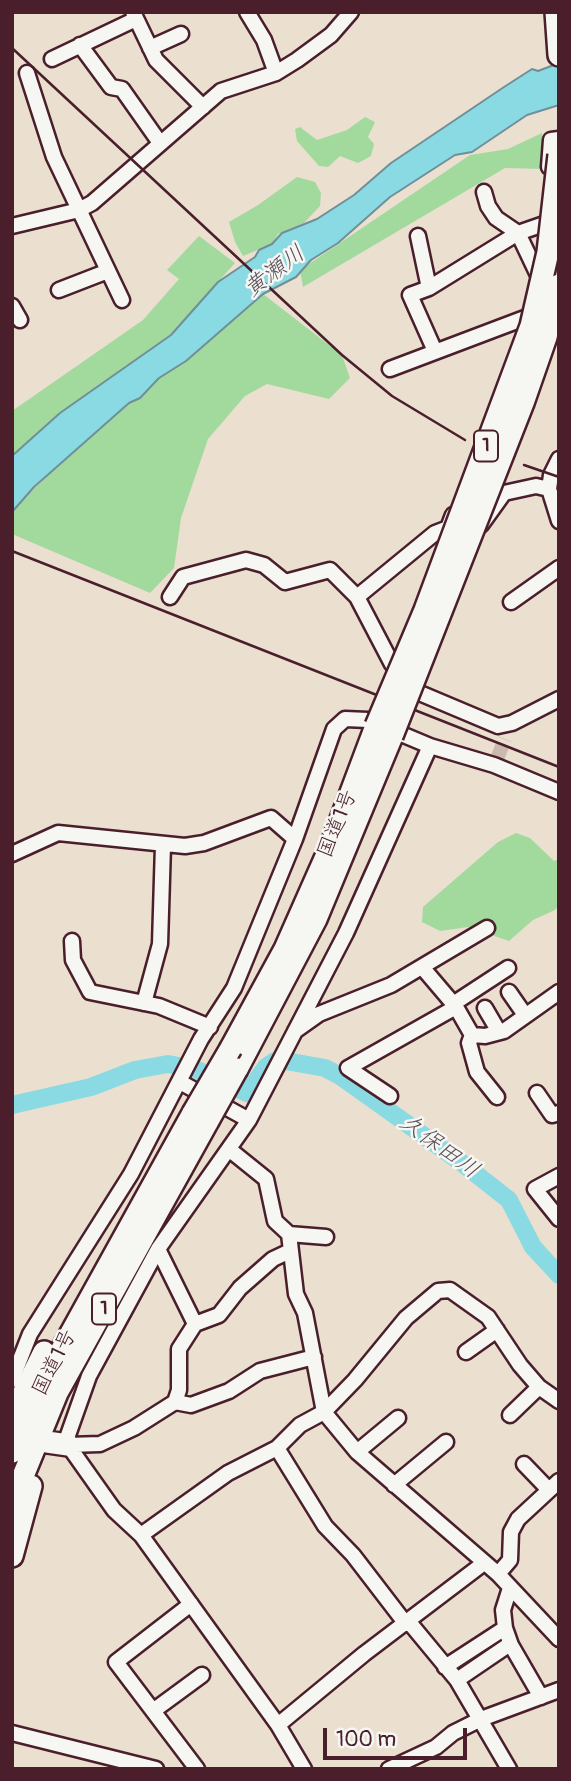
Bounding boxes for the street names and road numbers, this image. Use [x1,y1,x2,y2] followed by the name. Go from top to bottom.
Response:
[474,430,498,462] road number: 1
[313,786,363,862] street label: 国道1号
[92,1294,116,1324] road number: 1
[28,1326,82,1400] street label: 国道1号

